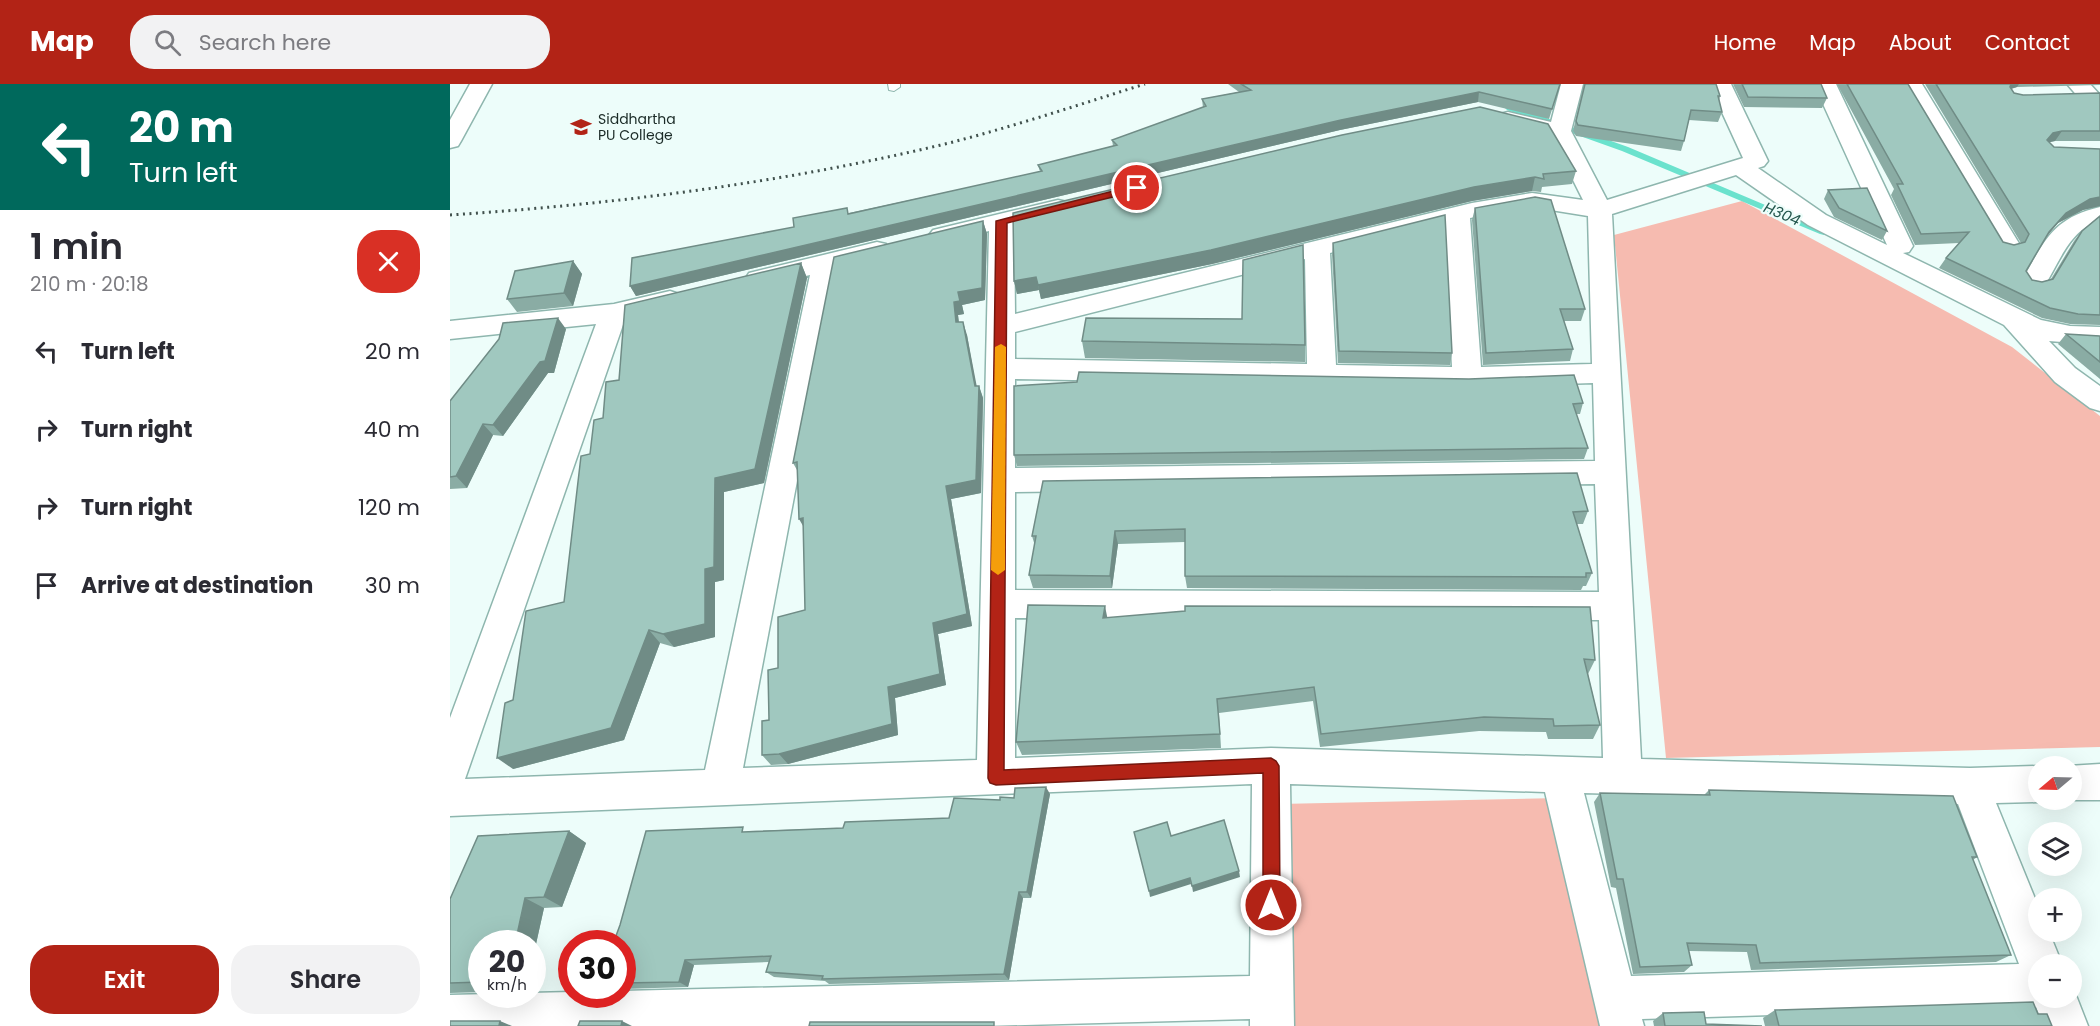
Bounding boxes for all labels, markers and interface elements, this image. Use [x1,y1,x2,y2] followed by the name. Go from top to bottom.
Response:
[130,15,550,69] search box
[30,22,94,61] text: Map
[151,26,184,59] icon: search
[199,27,331,58] text: Search here
[1714,28,1776,57] text: Home
[1809,28,1856,57] text: Map
[1889,28,1952,57] text: About
[1985,28,2070,57] text: Contact
[129,98,234,157] text: 20 m
[30,108,108,186] icon: left
[598,109,676,145] place label: Siddhartha PU College
[569,115,593,139] school or university icon: Siddhartha PU College
[129,154,238,191] text: Turn left
[1111,162,1162,213] pin
[1120,171,1153,204] icon: arrive
[1761,196,1804,231] water label: H304
[30,221,123,272] text: 1 min
[357,230,420,293] button: close
[30,270,149,298] text: 210 m · 20:18
[30,335,63,368] icon: left
[81,336,175,367] text: Turn left
[365,336,420,367] text: 20 m
[30,413,63,446] icon: right
[81,414,192,445] text: Turn right
[364,414,420,445] text: 40 m
[30,491,63,524] icon: right
[81,492,192,523] text: Turn right
[358,492,420,523] text: 120 m
[30,569,63,602] icon: arrive
[81,570,313,601] text: Arrive at destination
[365,570,420,601] text: 30 m
[2028,756,2082,810] north arrow
[2028,756,2082,1008] map controls
[2028,822,2082,876] button: layers
[1239,873,1303,937] position arrow
[2028,888,2082,942] button: +
[558,930,636,1008] speed limit sign: 30
[489,940,525,983] text: 20
[30,945,219,1014] button: Exit
[231,945,420,1014] button: Share
[2028,954,2082,1008] button: −
[487,974,527,995] text: km/h

